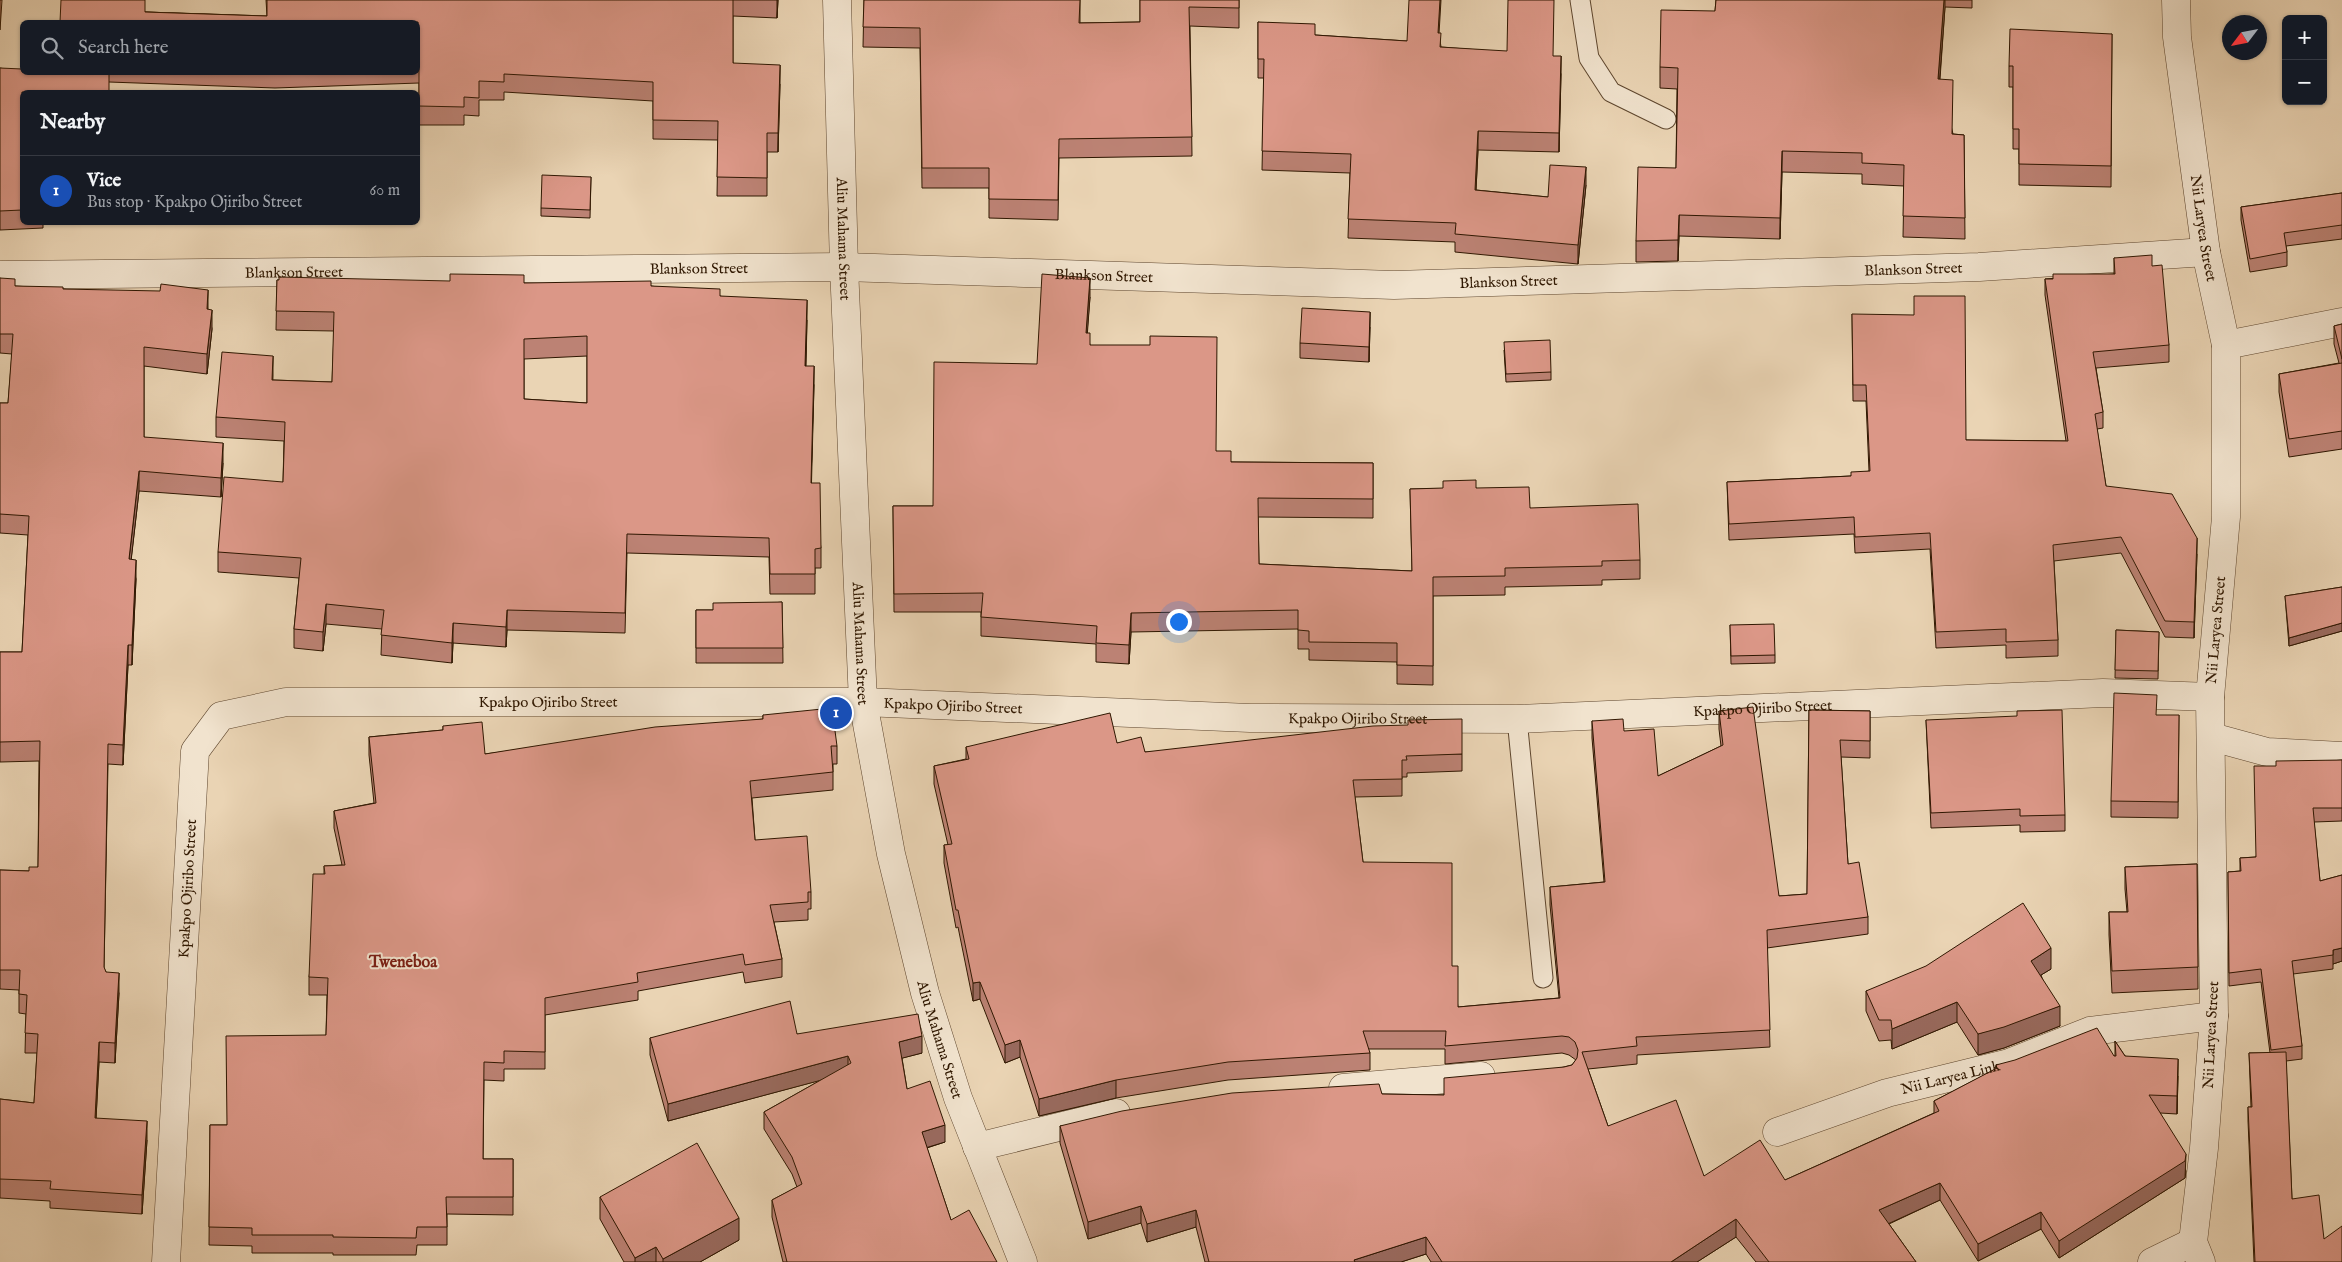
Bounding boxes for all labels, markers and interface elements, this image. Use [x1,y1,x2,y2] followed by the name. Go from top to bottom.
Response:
[2222,15,2267,60] north arrow
[2282,15,2327,105] map controls
[2282,15,2327,60] button: +
[20,20,420,75] search box
[38,34,66,62] icon: search
[78,36,169,60] text: Search here
[2282,60,2327,105] button: −
[40,109,105,136] text: Nearby
[87,169,121,193] text: Vice
[2186,173,2222,283] street label: Nii Laryea Street
[832,176,855,301] street label: Aliu Mahama Street
[53,181,59,201] text: 1
[370,181,400,201] text: 60 m
[87,193,302,213] text: Bus stop · Kpakpo Ojiribo Street
[650,258,748,278] street label: Blankson Street
[1864,258,1963,280] street label: Blankson Street
[245,262,343,282] street label: Blankson Street
[1054,264,1153,287] street label: Blankson Street
[1459,270,1558,292] street label: Blankson Street
[2202,575,2230,685] street label: Nii Laryea Street
[848,581,873,707] street label: Aliu Mahama Street
[1166,609,1192,635] your location
[478,693,618,712] street label: Kpakpo Ojiribo Street
[883,693,1023,718] street label: Kpakpo Ojiribo Street
[820,694,852,732] pin: 1
[1693,696,1832,721] street label: Kpakpo Ojiribo Street
[1288,709,1427,728] street label: Kpakpo Ojiribo Street
[174,819,201,959] street label: Kpakpo Ojiribo Street
[368,953,438,973] district label: Tweneboa
[913,977,967,1101] street label: Aliu Mahama Street
[2199,981,2223,1089] street label: Nii Laryea Street
[1899,1056,2003,1099] street label: Nii Laryea Link

